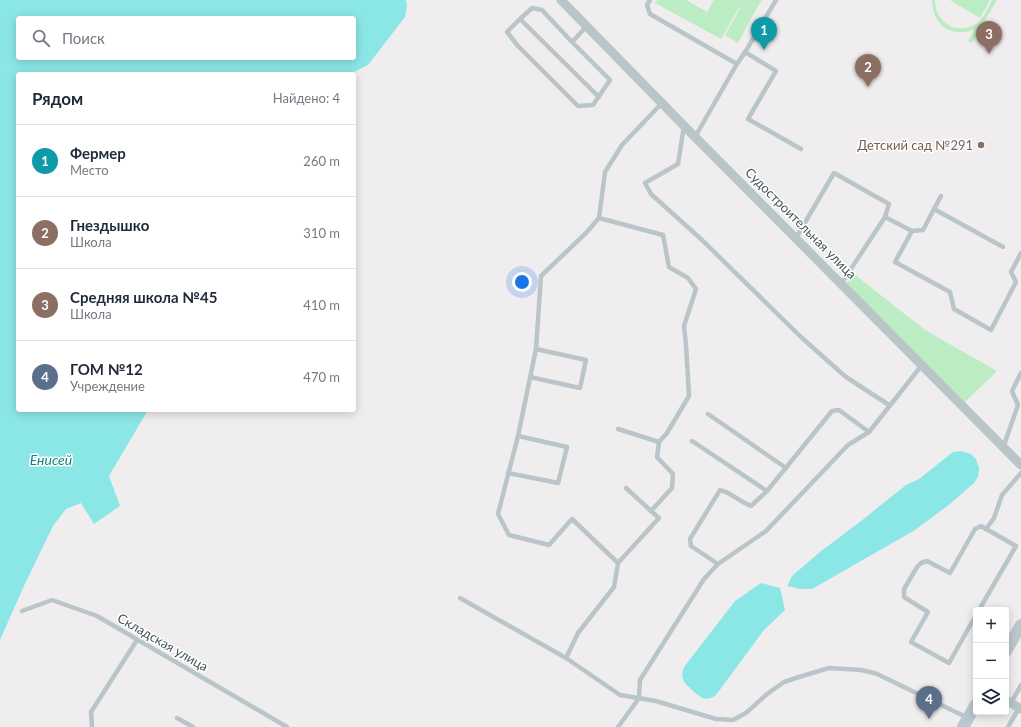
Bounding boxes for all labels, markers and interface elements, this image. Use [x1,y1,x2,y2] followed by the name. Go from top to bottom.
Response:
[16,16,356,60] search box
[751,17,777,50] pin: 1
[976,21,1002,54] pin: 3
[30,27,52,49] icon: search
[62,29,105,47] text: Поиск
[855,54,881,87] pin: 2
[32,88,83,109] text: Рядом
[273,90,340,106] text: Найдено: 4
[857,137,973,153] place label: Детский сад №291
[976,140,986,150] marker: Детский сад №291
[70,144,126,162] text: Фермер
[41,153,49,169] text: 1
[303,153,340,169] text: 260 m
[70,162,109,178] text: Место
[742,164,860,282] street label: Судостроительная улица
[70,216,149,234] text: Гнездышко
[41,225,49,241] text: 2
[303,225,340,241] text: 310 m
[70,234,112,250] text: Школа
[512,272,532,292] your location
[70,288,217,306] text: Средняя школа №45
[41,297,49,313] text: 3
[303,297,340,313] text: 410 m
[70,306,112,322] text: Школа
[70,360,143,378] text: ГОМ №12
[41,369,49,385] text: 4
[303,369,340,385] text: 470 m
[70,378,145,394] text: Учреждение
[30,451,72,468] water label: Енисей
[973,607,1009,715] map controls
[973,607,1009,643] button: +
[115,610,211,674] street label: Складская улица
[973,643,1009,679] button: −
[973,679,1009,715] button: layers
[916,686,942,719] pin: 4

